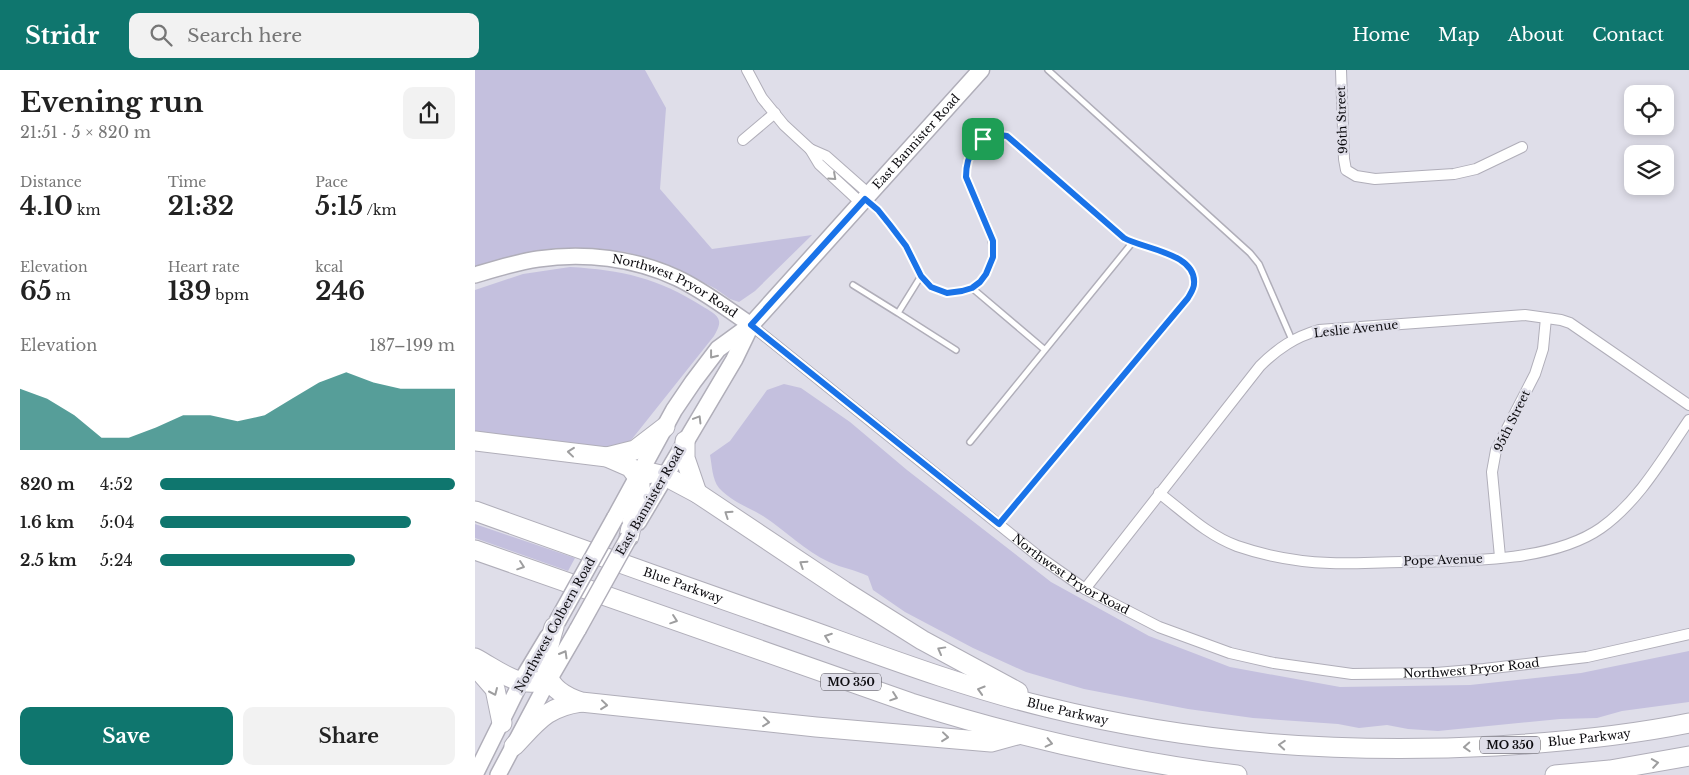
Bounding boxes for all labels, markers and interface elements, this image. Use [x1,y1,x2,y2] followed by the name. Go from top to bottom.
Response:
[129,13,479,58] search box
[25,21,99,50] text: Stridr
[147,21,175,49] icon: search
[187,24,302,47] text: Search here
[1352,24,1410,46] text: Home
[1438,24,1480,46] text: Map
[1508,24,1564,46] text: About
[1592,24,1664,46] text: Contact
[20,85,204,120] text: Evening run
[1333,85,1350,154] street label: 96th Street
[1624,85,1674,195] map controls
[1624,85,1674,135] button: locate
[403,87,455,139] button: share
[869,91,963,192] street label: East Bannister Road
[962,118,1004,160] pin
[20,122,151,142] text: 21:51 · 5 × 820 m
[969,125,997,153] icon: arrive
[1624,145,1674,195] button: layers
[828,172,837,181] one-way arrow
[20,173,82,191] text: Distance
[168,173,206,191] text: Time
[315,173,348,191] text: Pace
[20,191,73,222] text: 4.10
[168,191,234,222] text: 21:32
[315,191,363,222] text: 5:15
[73,201,101,219] text: km
[363,201,397,219] text: /km
[611,251,740,320] street label: Northwest Pryor Road
[20,258,88,276] text: Elevation
[168,258,240,276] text: Heart rate
[315,258,343,276] text: kcal
[20,276,52,307] text: 65
[168,276,211,307] text: 139
[315,276,365,307] text: 246
[52,286,71,304] text: m
[211,286,249,304] text: bpm
[1313,317,1399,340] street label: Leslie Avenue
[20,335,97,355] text: Elevation
[369,335,455,355] text: 187–199 m
[711,349,719,358] one-way arrow
[1490,387,1533,454] street label: 95th Street
[692,416,702,425] one-way arrow
[612,444,687,558] street label: East Bannister Road
[566,447,574,458] one-way arrow
[20,474,75,494] text: 820 m
[100,474,133,494] text: 4:52
[725,511,734,520] one-way arrow
[20,512,74,532] text: 1.6 km
[100,512,134,532] text: 5:04
[1009,530,1132,617] street label: Northwest Pryor Road
[20,550,77,570] text: 2.5 km
[100,550,133,570] text: 5:24
[1403,551,1483,568] street label: Pope Avenue
[511,554,598,695] street label: Northwest Colbern Road
[516,560,525,570] one-way arrow
[800,561,809,571] one-way arrow
[641,564,725,606] street label: Blue Parkway
[670,614,678,624] one-way arrow
[824,633,832,643] one-way arrow
[937,646,946,656] one-way arrow
[557,650,567,659] one-way arrow
[1403,655,1540,680] street label: Northwest Pryor Road
[821,674,881,690] road number: MO 350
[978,685,986,695] one-way arrow
[487,687,498,696] one-way arrow
[889,691,897,701] one-way arrow
[1025,694,1110,728] street label: Blue Parkway
[601,699,609,710] one-way arrow
[20,707,233,765] button: Save
[243,707,455,765] button: Share
[762,716,770,727] one-way arrow
[1547,725,1632,749] street label: Blue Parkway
[942,731,950,742] one-way arrow
[1480,736,1540,754] road number: MO 350
[1045,737,1054,748] one-way arrow
[1277,740,1285,751] one-way arrow
[1463,742,1471,753] one-way arrow
[1651,758,1660,768] one-way arrow

